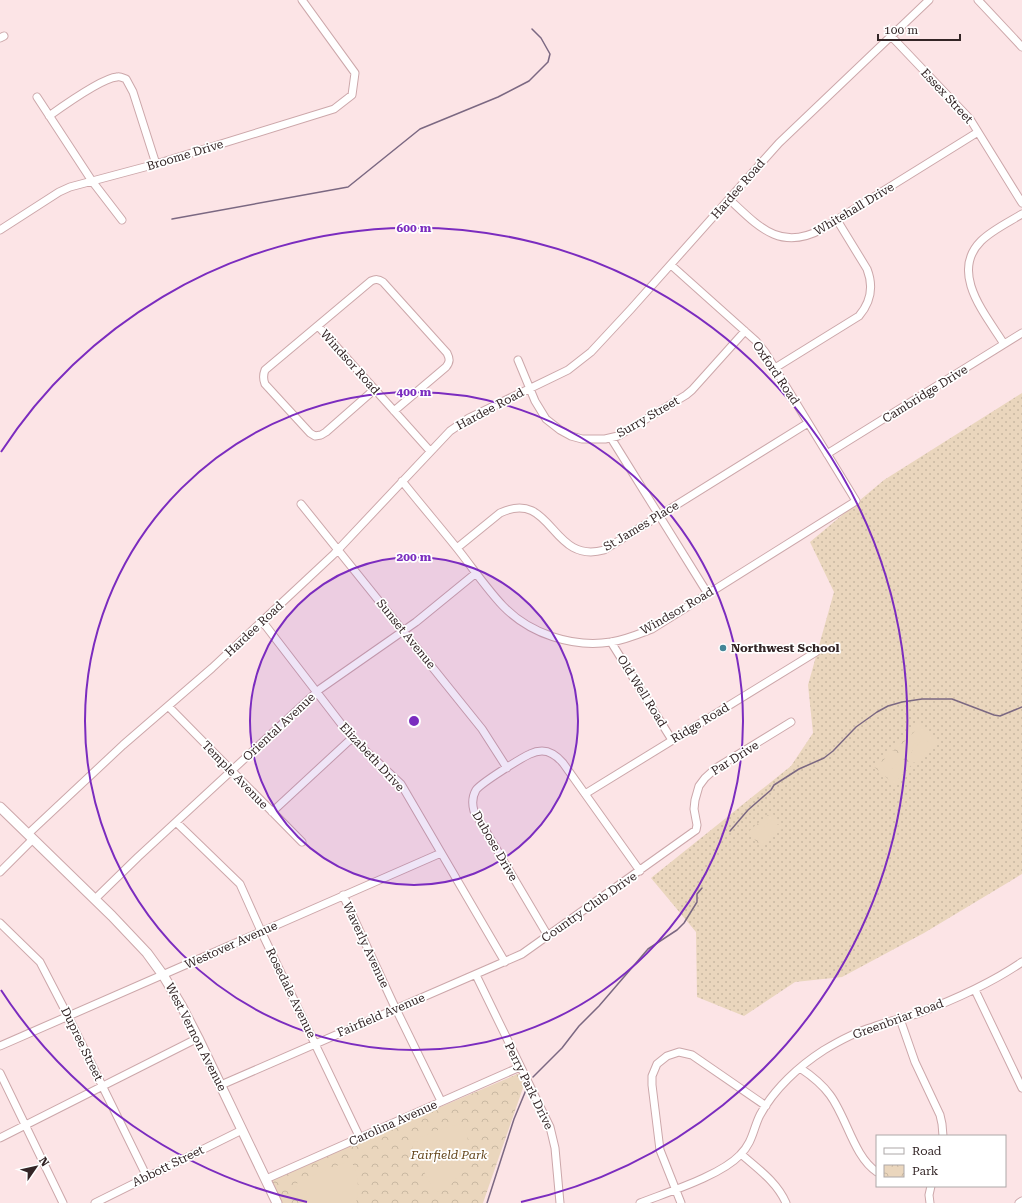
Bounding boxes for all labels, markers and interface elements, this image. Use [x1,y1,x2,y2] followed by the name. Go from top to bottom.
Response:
[878,16,960,42] scale bar
[884,23,918,37] text: 100 m
[918,66,976,127] street label: Essex Street
[145,137,225,173] street label: Broome Drive
[708,156,768,222] street label: Hardee Road
[811,179,897,238] street label: Whitehall Drive
[397,221,432,235] text: 600 m
[317,327,383,397] street label: Windsor Road
[750,339,803,408] street label: Oxford Road
[880,362,970,426] street label: Cambridge Drive
[397,385,432,399] text: 400 m
[454,385,527,433] street label: Hardee Road
[614,393,682,440] street label: Surry Street
[601,498,681,554] street label: St James Place
[397,550,432,564] text: 200 m
[638,584,716,638] street label: Windsor Road
[374,596,439,672] street label: Sunset Avenue
[222,598,286,660] street label: Hardee Road
[731,641,840,655] place label: Northwest School
[718,643,728,653] marker: Northwest School
[614,653,670,730] street label: Old Well Road
[240,690,318,764] street label: Oriental Avenue
[668,700,732,746] street label: Ridge Road
[407,714,421,728] centre of rings
[337,720,408,794] street label: Elizabeth Drive
[199,738,271,812] street label: Temple Avenue
[709,738,762,778] street label: Par Drive
[469,809,521,884] street label: Dubose Drive
[539,869,640,945] street label: Country Club Drive
[340,900,392,990] street label: Waverly Avenue
[183,918,280,972] street label: Westover Avenue
[263,946,319,1041] street label: Rosedale Avenue
[163,981,230,1094] street label: West Vernon Avenue
[335,990,427,1040] street label: Fairfield Avenue
[851,996,946,1042] street label: Greenbriar Road
[58,1005,106,1084] street label: Dupree Street
[502,1040,556,1132] street label: Perry Park Drive
[347,1097,440,1149] street label: Carolina Avenue
[876,1135,1006,1187] legend
[130,1142,207,1189] street label: Abbott Street
[912,1144,942,1158] text: Road
[16,1147,56,1187] north arrow
[410,1148,488,1162] park label: Fairfield Park
[36,1155,52,1169] text: N
[912,1164,939,1178] text: Park

